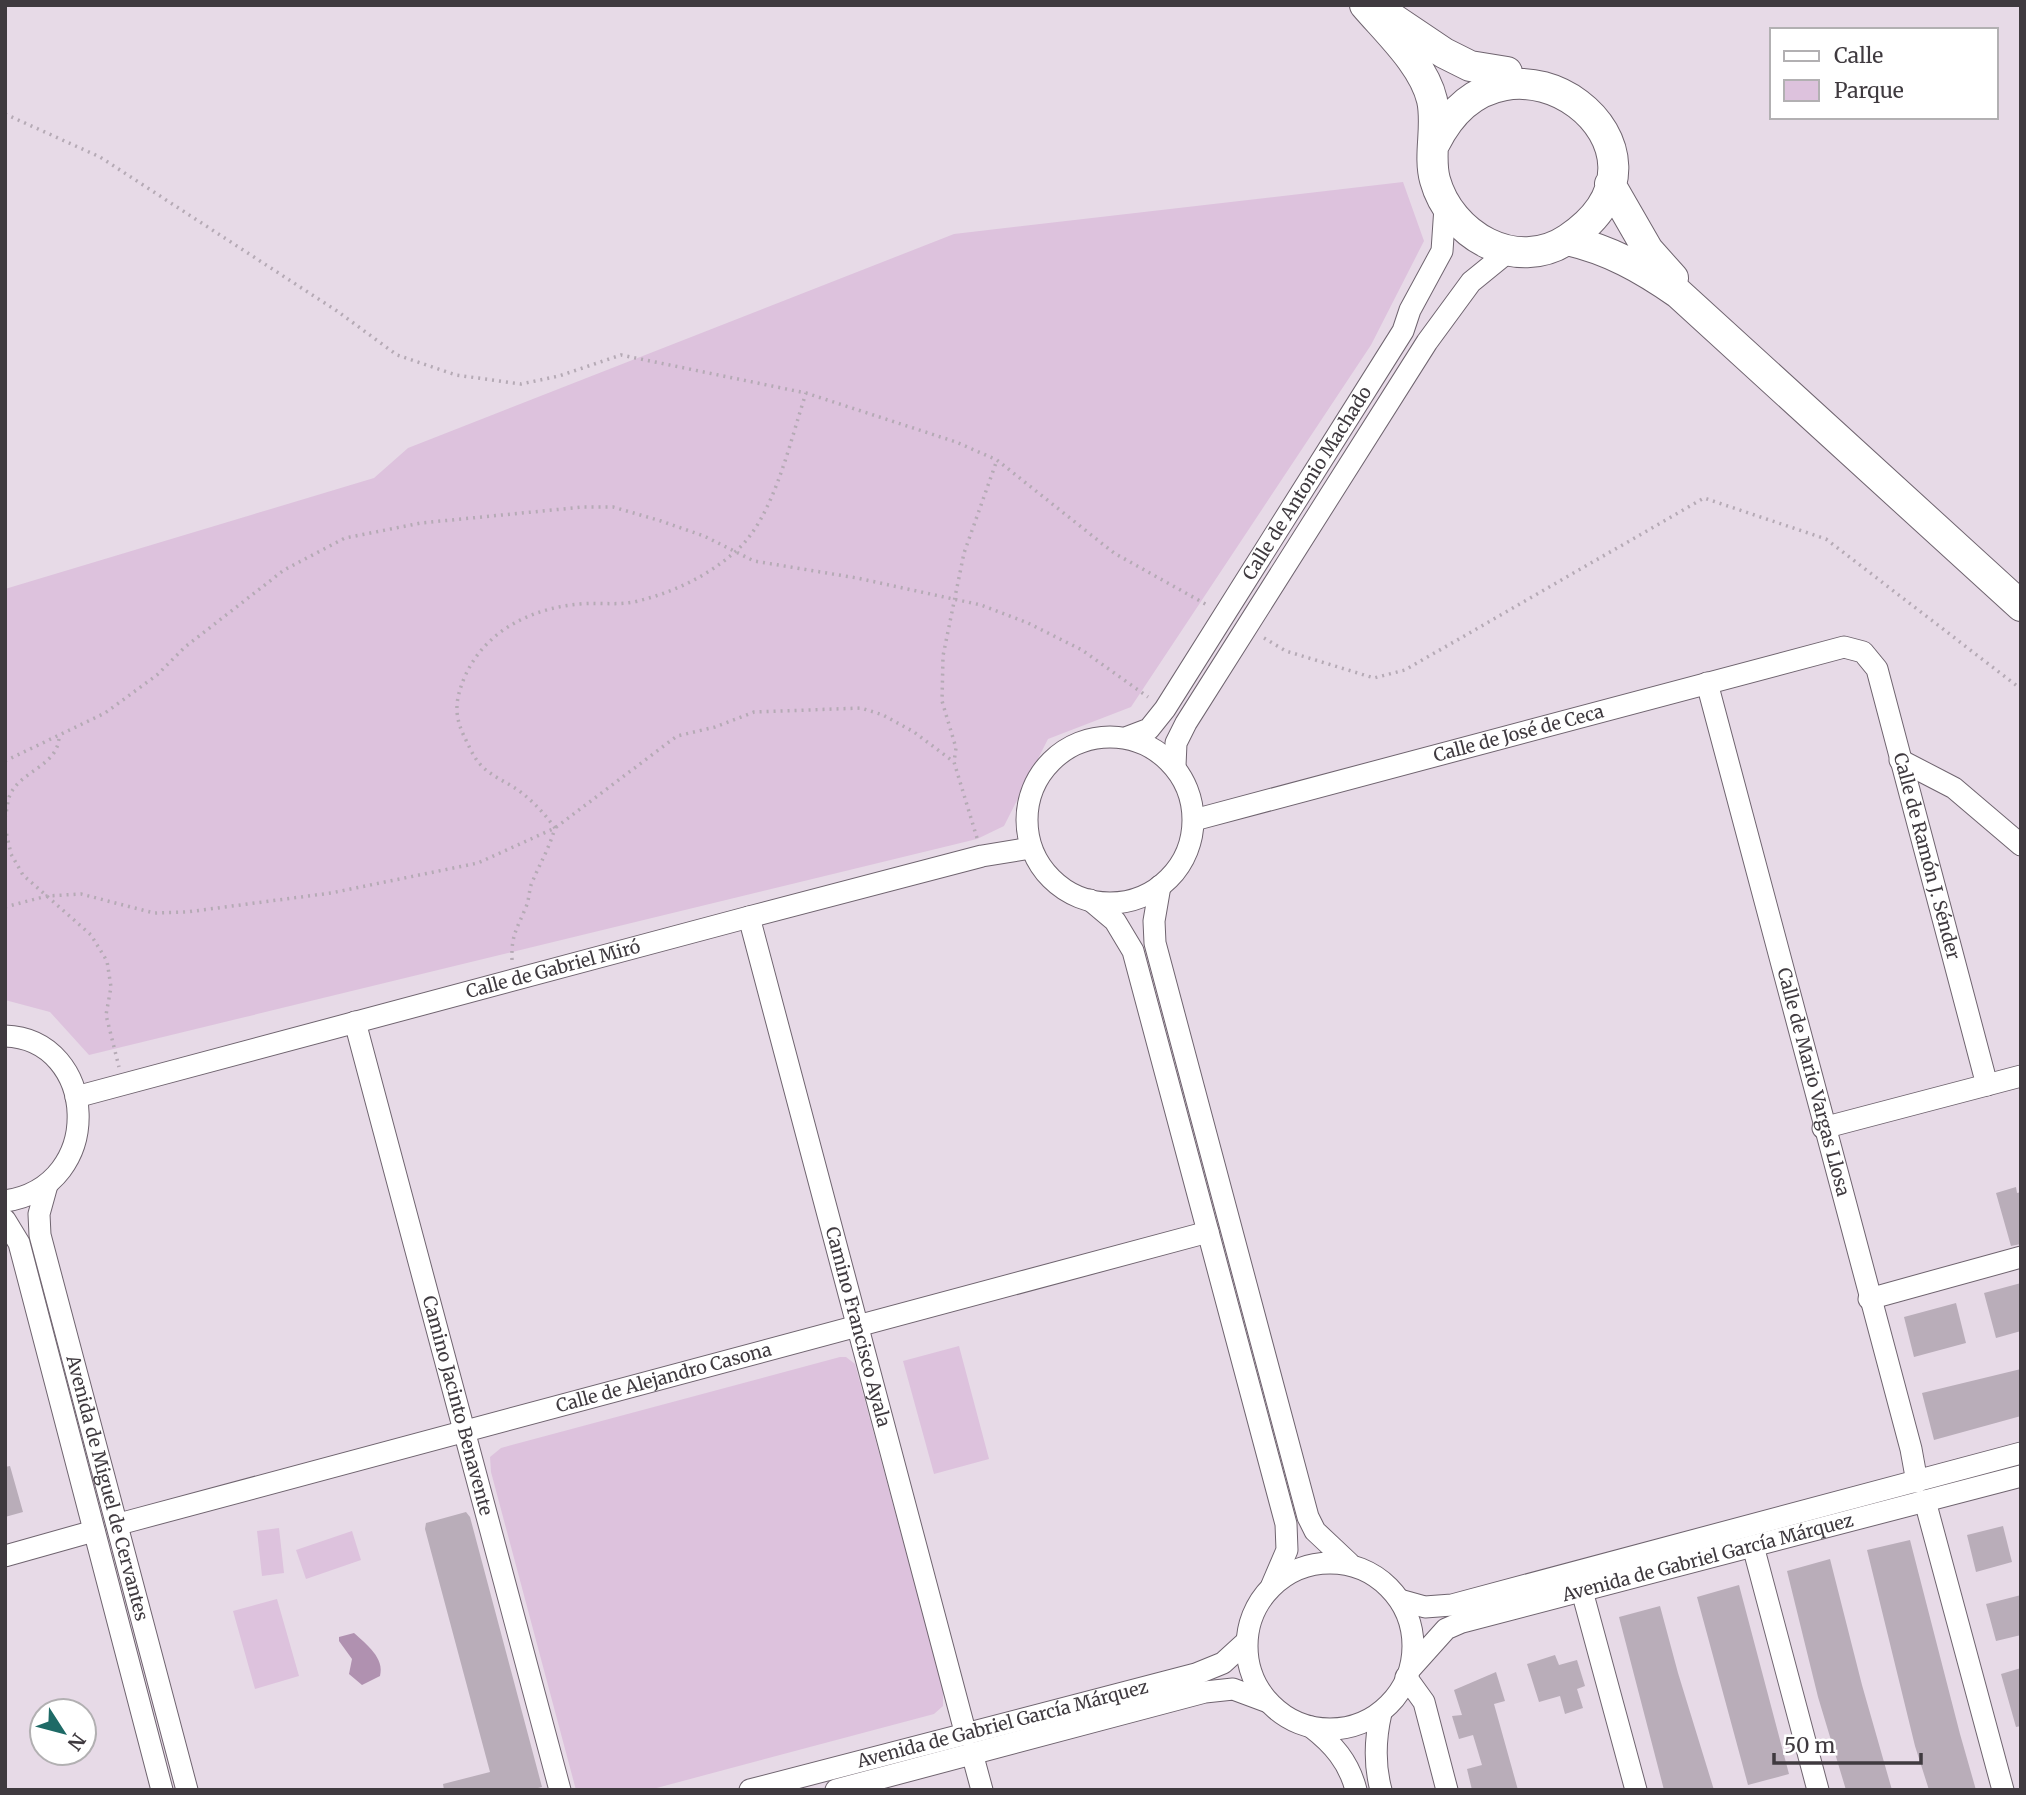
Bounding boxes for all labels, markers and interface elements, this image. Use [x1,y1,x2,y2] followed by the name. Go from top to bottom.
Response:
[1770,28,1998,119] legend
[1834,42,1883,69] text: Calle
[1834,77,1904,104] text: Parque
[1237,382,1376,584] street label: Calle de Antonio Machado
[1431,699,1606,767] street label: Calle de José de Ceca
[1889,750,1965,962] street label: Calle de Ramón J. Sénder
[463,935,643,1003] street label: Calle de Gabriel Miró
[1772,965,1855,1199] street label: Calle de Mario Vargas Llosa
[821,1224,896,1430] street label: Camino Francisco Ayala
[418,1293,498,1518] street label: Camino Jacinto Benavente
[553,1338,774,1417] street label: Calle de Alejandro Casona
[61,1352,154,1624] street label: Avenida de Miguel de Cervantes
[1559,1508,1856,1607] street label: Avenida de Gabriel García Márquez
[853,1675,1151,1773] street label: Avenida de Gabriel García Márquez
[28,1697,98,1767] north arrow
[1774,1722,1921,1766] scale bar
[63,1729,91,1755] text: N
[1784,1732,1835,1759] text: 50 m

